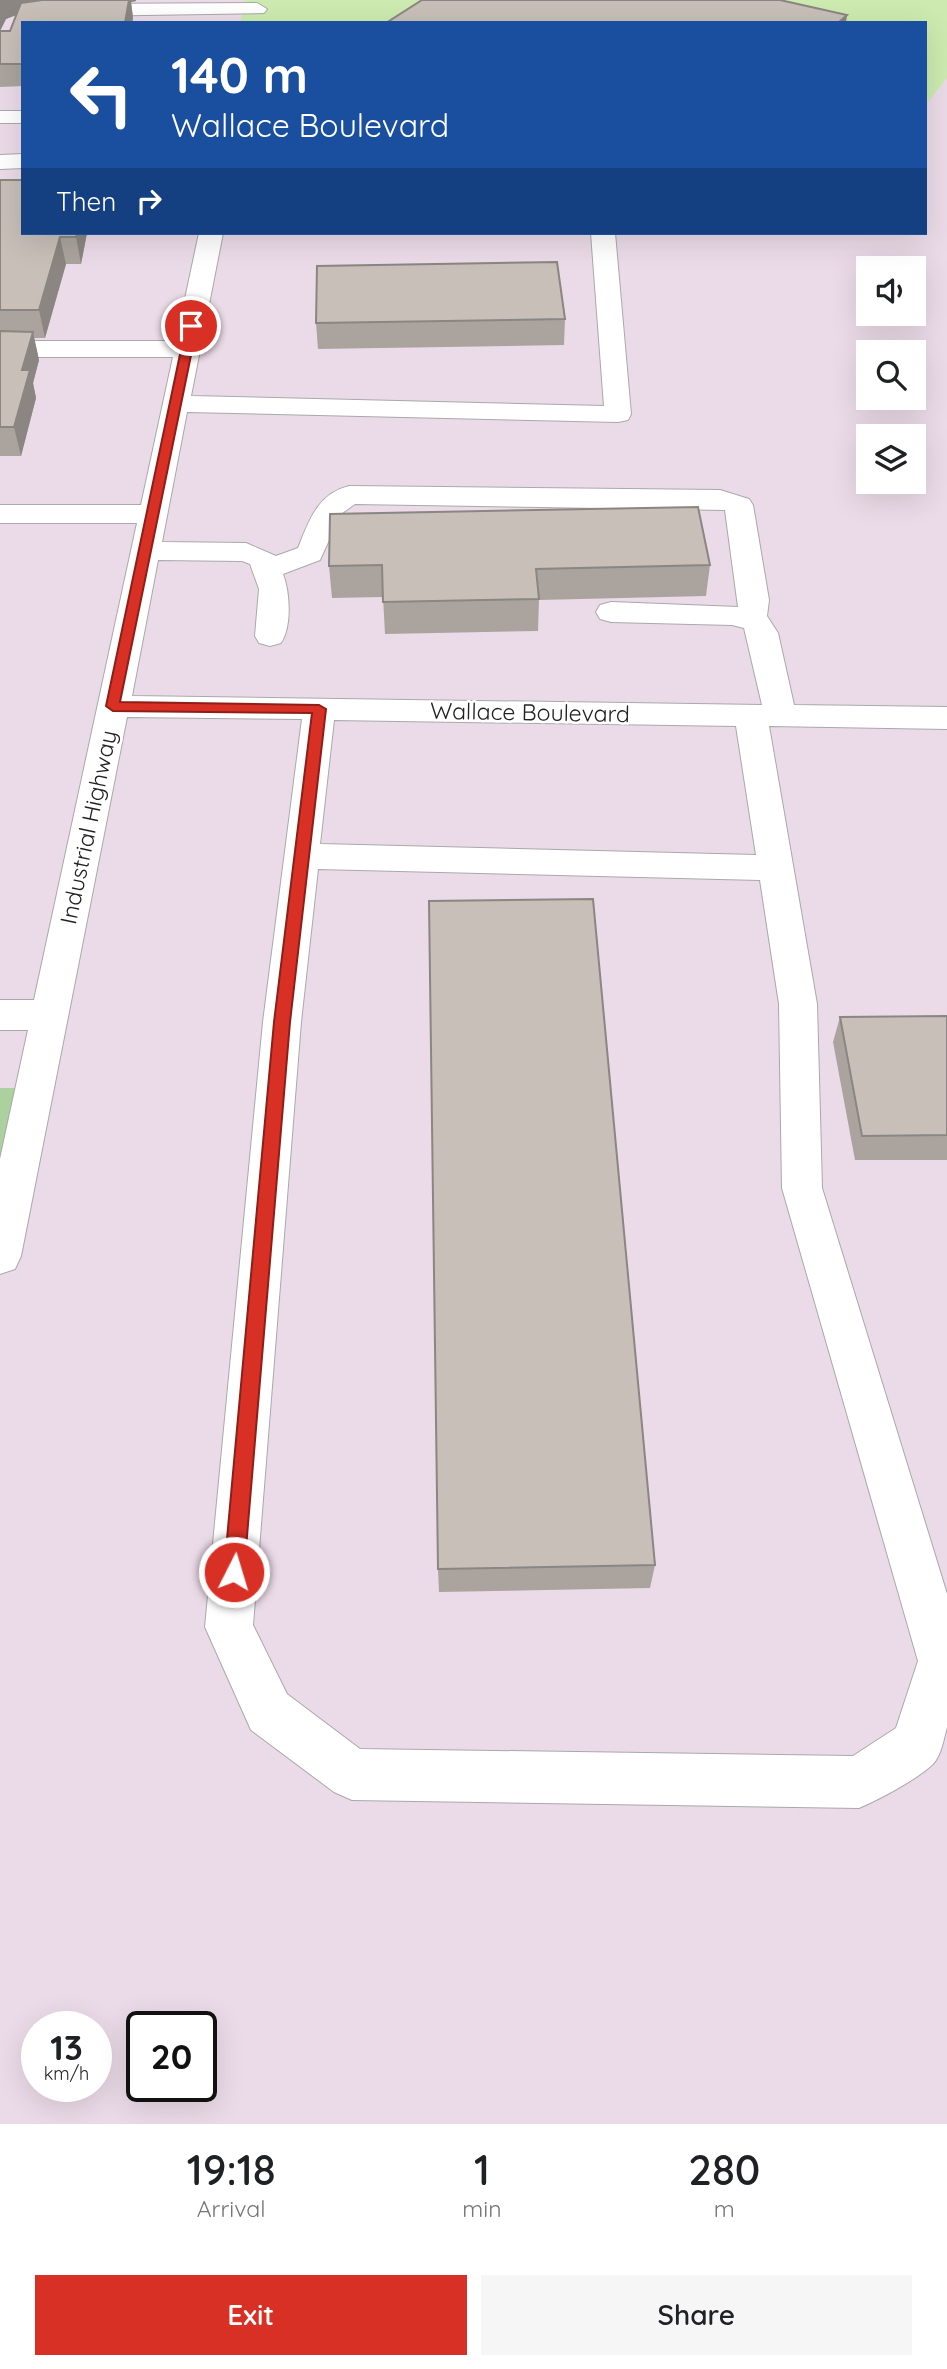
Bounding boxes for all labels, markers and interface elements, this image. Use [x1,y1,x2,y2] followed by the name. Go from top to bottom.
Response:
[171,44,308,105] text: 140 m
[56,49,147,140] icon: left
[171,105,449,145] text: Wallace Boulevard
[130,182,168,220] icon: right
[56,185,116,218] text: Then
[856,256,926,494] map controls
[856,256,926,326] button: sound
[161,296,221,356] pin
[172,307,210,345] icon: arrive
[856,340,926,410] button: search
[856,424,926,494] button: layers
[430,696,630,728] street label: Wallace Boulevard
[53,727,123,927] street label: Industrial Highway
[197,1535,271,1609] position arrow
[126,2011,217,2102] speed limit sign: 20
[50,2025,83,2069] text: 13
[44,2062,89,2085] text: km/h
[187,2143,276,2196] text: 19:18
[474,2143,490,2196] text: 1
[688,2143,760,2196] text: 280
[197,2194,266,2223] text: Arrival
[462,2194,502,2223] text: min
[714,2194,735,2223] text: m
[35,2275,467,2355] button: Exit
[481,2275,912,2355] button: Share

